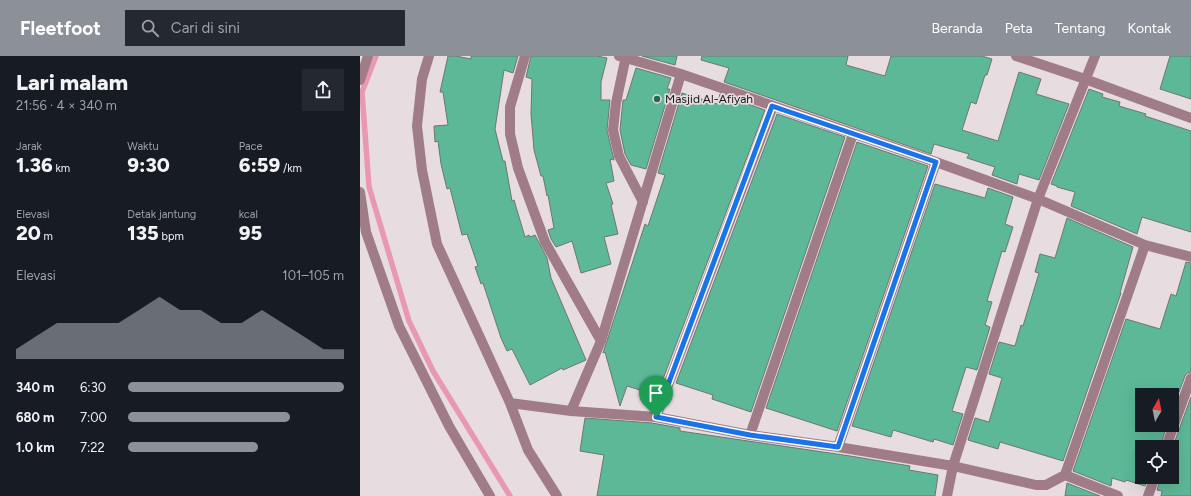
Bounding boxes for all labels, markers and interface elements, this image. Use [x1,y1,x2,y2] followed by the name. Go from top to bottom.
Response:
[125,10,405,46] search box
[20,17,101,40] text: Fleetfoot
[139,17,161,39] icon: search
[171,19,240,37] text: Cari di sini
[931,20,983,37] text: Beranda
[1005,20,1033,37] text: Peta
[1055,20,1105,37] text: Tentang
[1127,20,1171,37] text: Kontak
[16,69,128,96] text: Lari malam
[302,69,344,111] button: share
[665,92,753,106] place label: Masjid Al-Afiyah
[652,94,662,104] marker: Masjid Al-Afiyah
[16,98,117,113] text: 21:56 · 4 × 340 m
[16,140,42,153] text: Jarak
[127,140,159,153] text: Waktu
[239,140,262,153] text: Pace
[16,153,53,177] text: 1.36
[127,153,170,177] text: 9:30
[239,153,280,177] text: 6:59
[53,162,70,175] text: km
[280,162,302,175] text: /km
[16,208,50,221] text: Elevasi
[127,208,196,221] text: Detak jantung
[239,208,258,221] text: kcal
[16,221,41,245] text: 20
[127,221,159,245] text: 135
[239,221,262,245] text: 95
[41,230,53,243] text: m
[159,230,184,243] text: bpm
[16,268,56,283] text: Elevasi
[282,268,344,283] text: 101–105 m
[639,376,673,417] pin
[16,380,54,395] text: 340 m
[80,380,106,395] text: 6:30
[645,382,667,404] icon: arrive
[1135,388,1179,432] north arrow
[1135,388,1179,484] map controls
[16,410,54,425] text: 680 m
[80,410,107,425] text: 7:00
[16,440,55,455] text: 1.0 km
[80,440,105,455] text: 7:22
[1135,440,1179,484] button: locate

